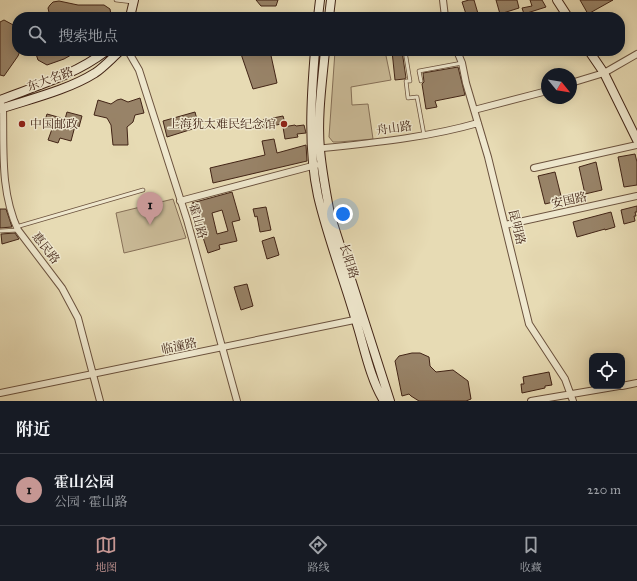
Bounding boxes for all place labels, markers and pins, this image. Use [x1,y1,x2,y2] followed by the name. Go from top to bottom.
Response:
[30,117,78,131] place label: 中国邮政
[168,117,276,131] place label: 上海犹太难民纪念馆
[17,119,27,129] marker: 中国邮政
[279,119,289,129] marker: 上海犹太难民纪念馆
[137,192,163,225] pin: 1

